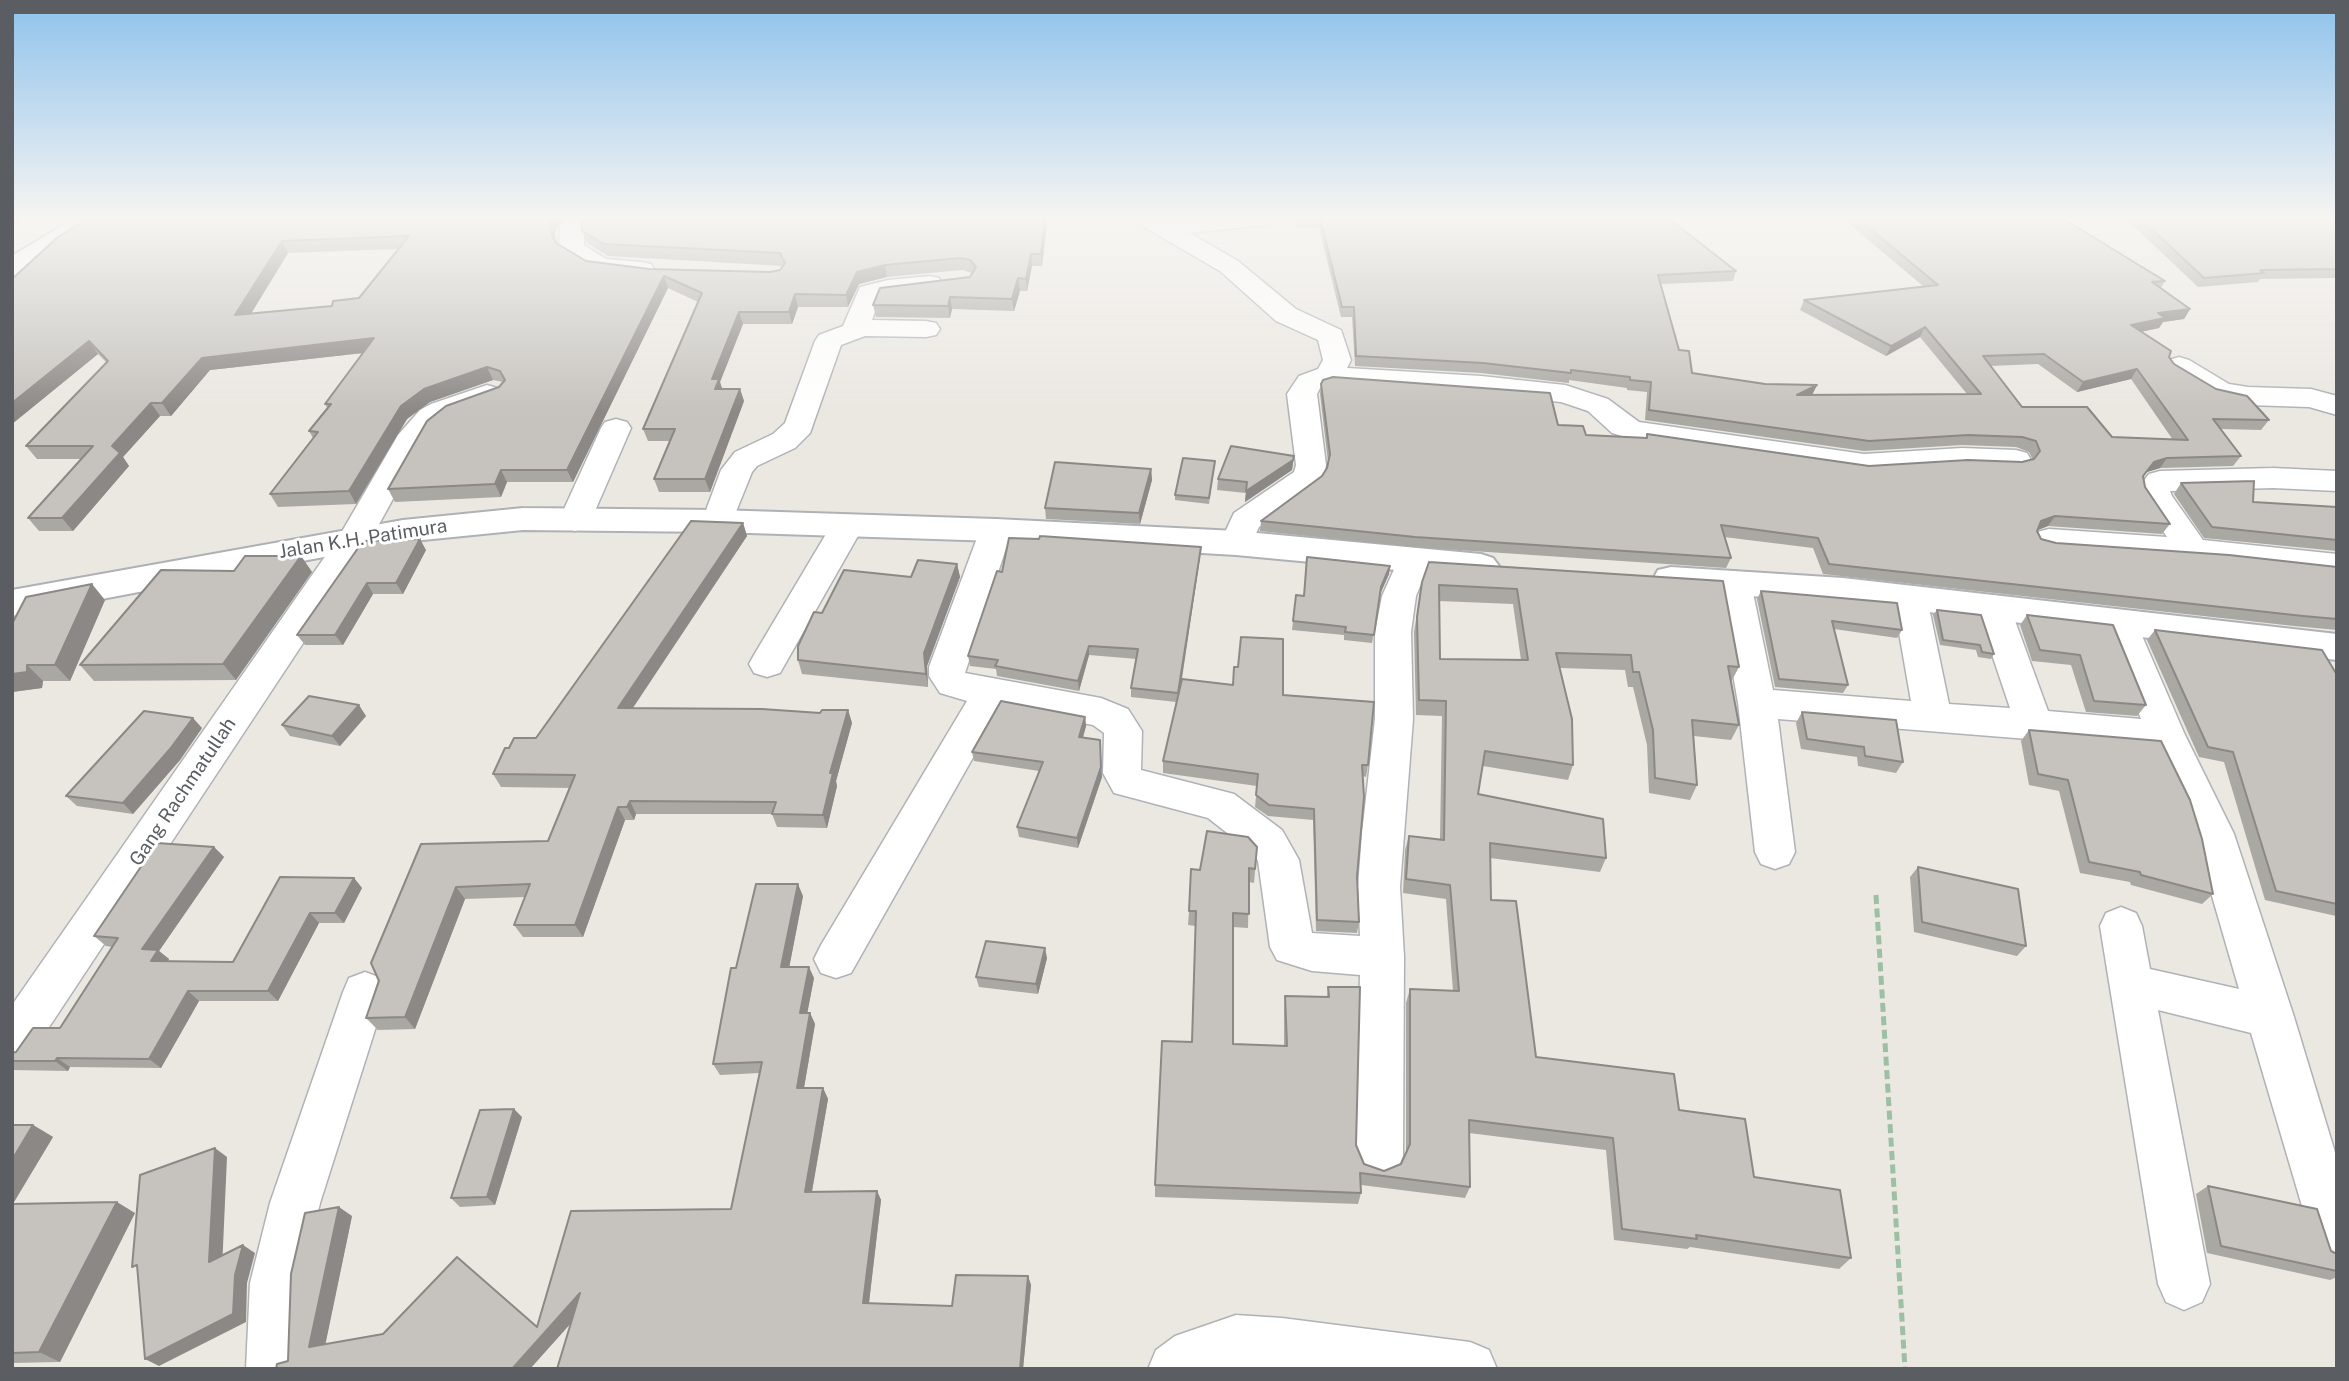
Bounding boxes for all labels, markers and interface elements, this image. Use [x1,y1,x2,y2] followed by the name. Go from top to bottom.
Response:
[277,514,449,564] street label: Jalan K.H. Patimura
[125,714,241,870] street label: Gang Rachmatullah

